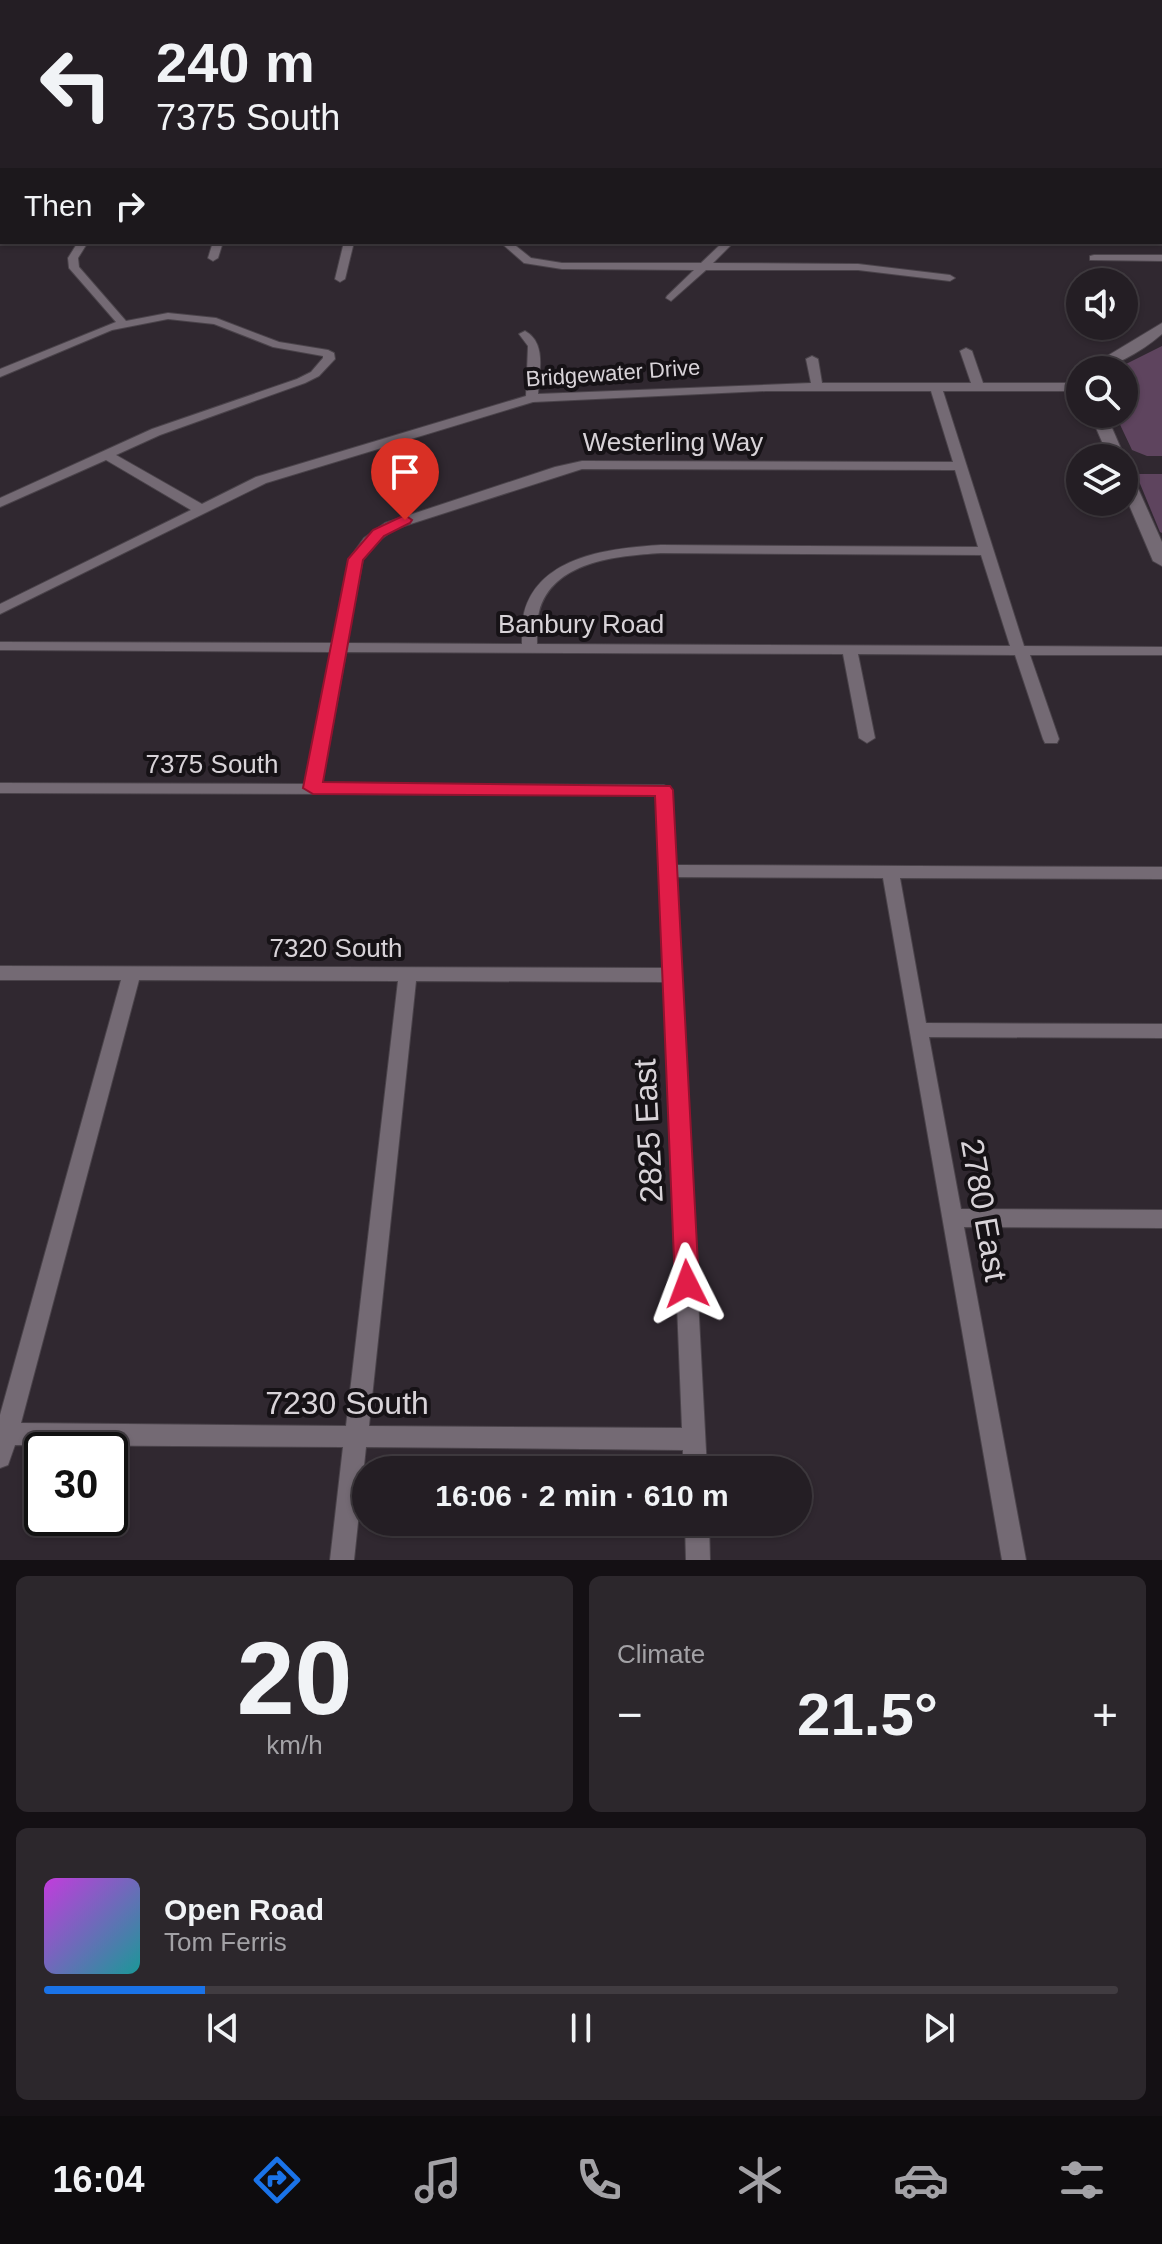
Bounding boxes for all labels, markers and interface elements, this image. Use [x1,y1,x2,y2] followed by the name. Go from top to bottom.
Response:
[156,31,315,94] text: 240 m
[24,32,128,136] icon: left
[156,97,340,138] text: 7375 South
[108,184,152,228] icon: right
[24,189,92,222] text: Then
[1066,268,1138,516] map controls
[1066,268,1138,340] button: sound
[525,354,701,392] street label: Bridgewater Drive
[1066,356,1138,428] button: search
[583,427,763,457] street label: Westerling Way
[371,438,439,520] pin
[1066,444,1138,516] button: layers
[383,450,427,494] icon: arrive
[498,609,664,639] street label: Banbury Road
[145,749,279,779] street label: 7375 South
[269,933,403,963] street label: 7320 South
[626,1058,670,1204] street label: 2825 East
[954,1136,1014,1284] street label: 2780 East
[645,1242,729,1326] position arrow
[265,1385,429,1421] street label: 7230 South
[24,1432,128,1536] speed limit sign: 30
[435,1479,729,1512] text: 16:06 · 2 min · 610 m
[237,1620,352,1736] text: 20
[617,1639,705,1669] text: Climate
[797,1681,938,1748] text: 21.5°
[617,1690,643,1739] text: −
[1092,1690,1118,1739] text: +
[266,1730,323,1760] text: km/h
[164,1893,324,1926] text: Open Road
[164,1927,287,1957] text: Tom Ferris
[201,2006,245,2050] icon: previous
[559,2006,603,2050] icon: pause
[917,2006,961,2050] icon: next
[249,2152,305,2208] icon: directions
[410,2152,466,2208] icon: music
[571,2152,627,2208] icon: phone
[732,2152,788,2208] icon: climate
[893,2152,949,2208] icon: car
[1054,2152,1110,2208] icon: filters
[52,2159,145,2200] text: 16:04

